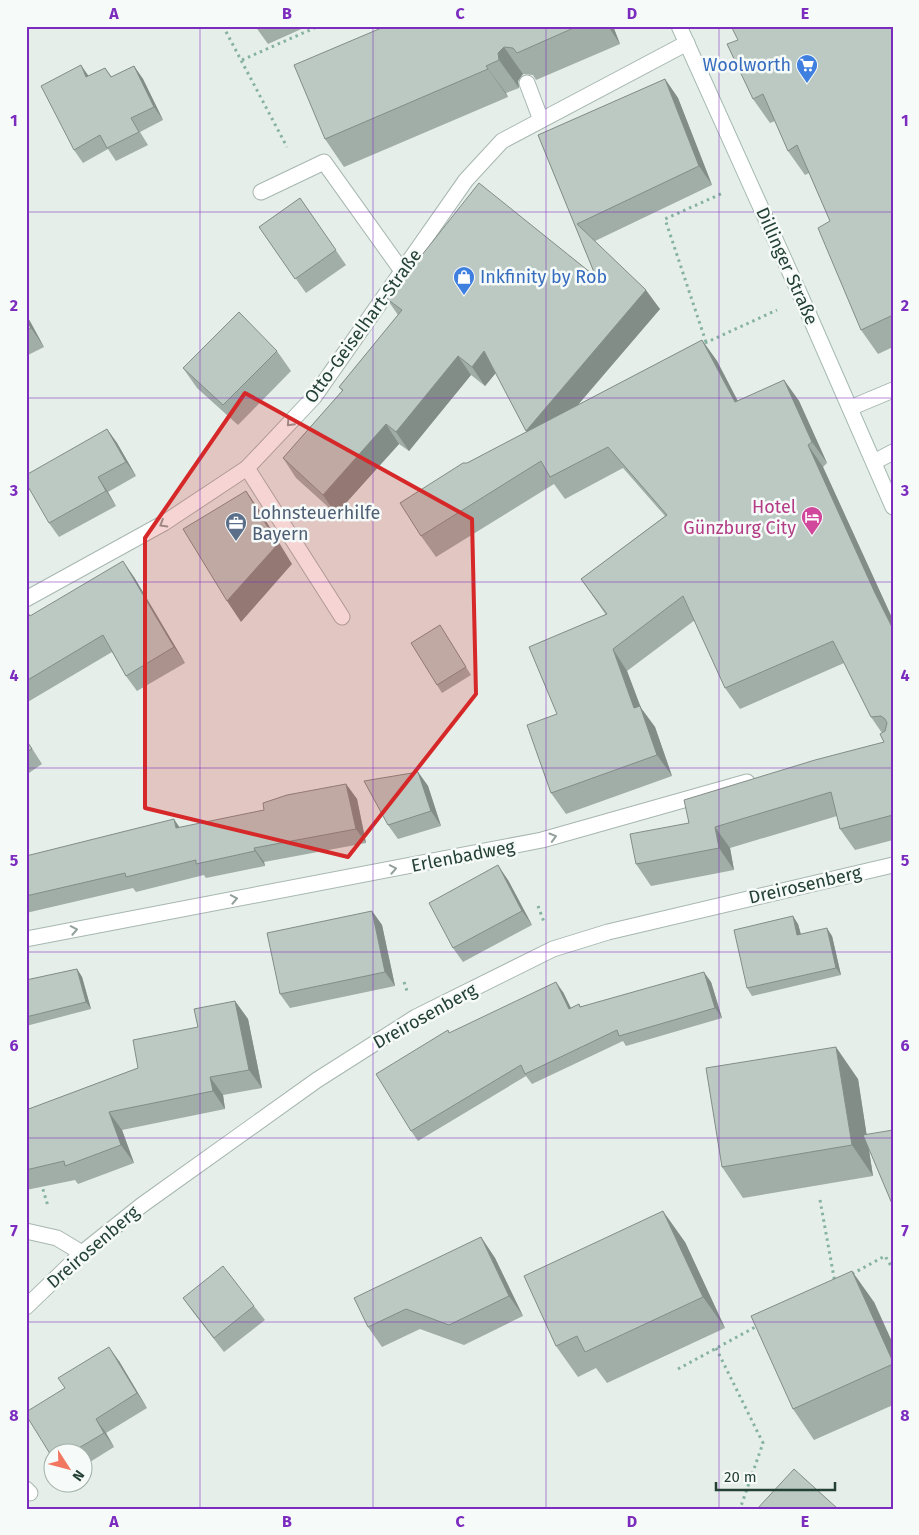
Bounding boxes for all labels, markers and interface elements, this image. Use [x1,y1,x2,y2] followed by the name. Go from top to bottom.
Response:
[108,4,119,23] text: A
[282,4,292,23] text: B
[455,4,465,23] text: C
[627,4,637,23] text: D
[801,4,809,23] text: E
[795,53,819,84] supermarket icon: Woolworth
[703,54,791,76] place label: Woolworth
[10,111,18,130] text: 1
[901,111,909,130] text: 1
[751,204,823,328] street label: Dillinger Straße
[300,245,426,407] street label: Otto-Geiselhart-Straße
[452,265,476,296] shop icon: Inkfinity by Rob
[480,266,607,288] place label: Inkfinity by Rob
[10,296,18,315] text: 2
[901,296,909,315] text: 2
[287,417,296,426] one-way arrow
[9,481,18,500] text: 3
[900,481,909,500] text: 3
[683,496,796,539] place label: Hotel Günzburg City
[252,502,380,545] place label: Lohnsteuerhilfe Bayern
[800,505,824,536] hotel icon: Hotel Günzburg City
[224,511,248,542] office icon: Lohnsteuerhilfe Bayern
[160,517,169,527] one-way arrow
[9,666,19,685] text: 4
[900,666,910,685] text: 4
[548,833,556,843] one-way arrow
[409,835,517,877] street label: Erlenbadweg
[10,851,19,870] text: 5
[901,851,910,870] text: 5
[746,861,864,909] street label: Dreirosenberg
[389,864,398,874] one-way arrow
[229,895,238,905] one-way arrow
[70,925,79,935] one-way arrow
[369,978,481,1054] street label: Dreirosenberg
[9,1036,19,1055] text: 6
[900,1036,910,1055] text: 6
[42,1201,144,1293] street label: Dreirosenberg
[10,1221,18,1240] text: 7
[901,1221,909,1240] text: 7
[9,1406,19,1425] text: 8
[900,1406,910,1425] text: 8
[42,1442,92,1492] north arrow
[716,1460,835,1492] scale bar
[69,1467,88,1484] text: N
[724,1468,757,1486] text: 20 m
[108,1512,119,1531] text: A
[282,1512,292,1531] text: B
[455,1512,465,1531] text: C
[627,1512,637,1531] text: D
[801,1512,809,1531] text: E

